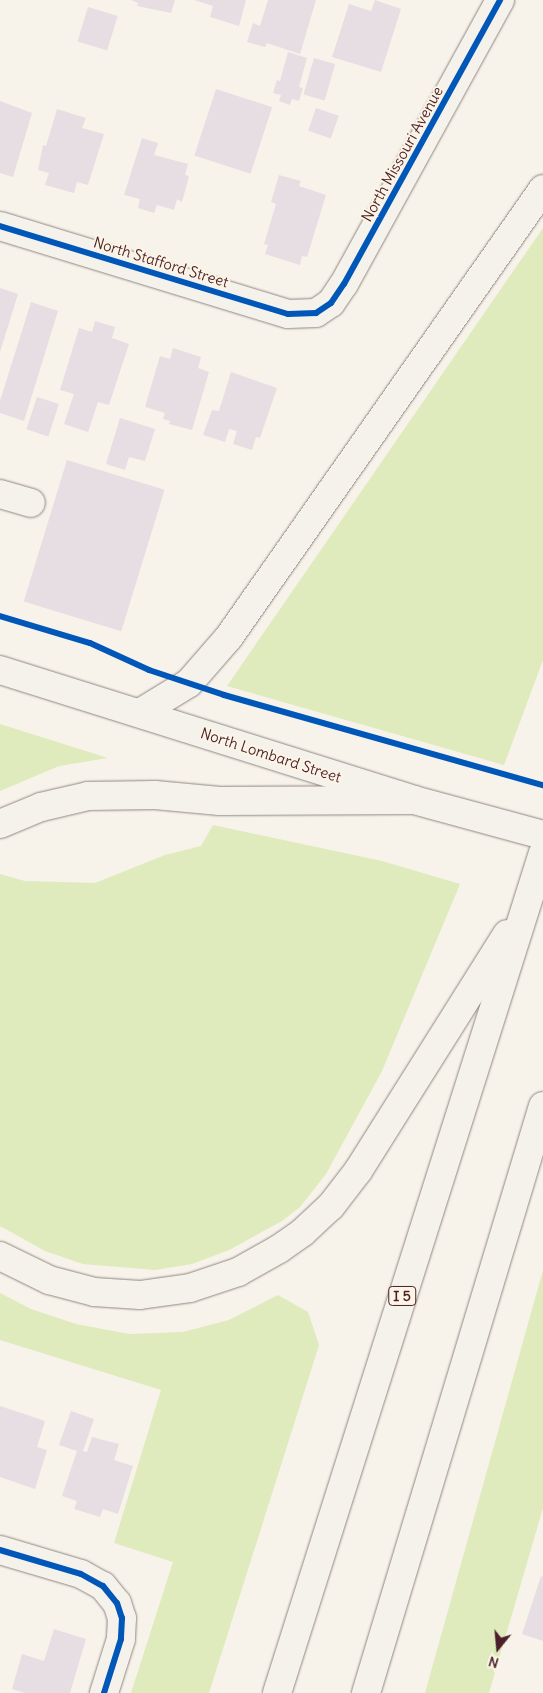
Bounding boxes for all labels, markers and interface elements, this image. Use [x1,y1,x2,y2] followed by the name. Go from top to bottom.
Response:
[357,83,447,225] street label: North Missouri Avenue
[91,233,231,291] street label: North Stafford Street
[198,724,344,786] street label: North Lombard Street
[388,1284,416,1308] road number: I 5
[473,1623,523,1673] north arrow
[486,1652,501,1672] text: N

